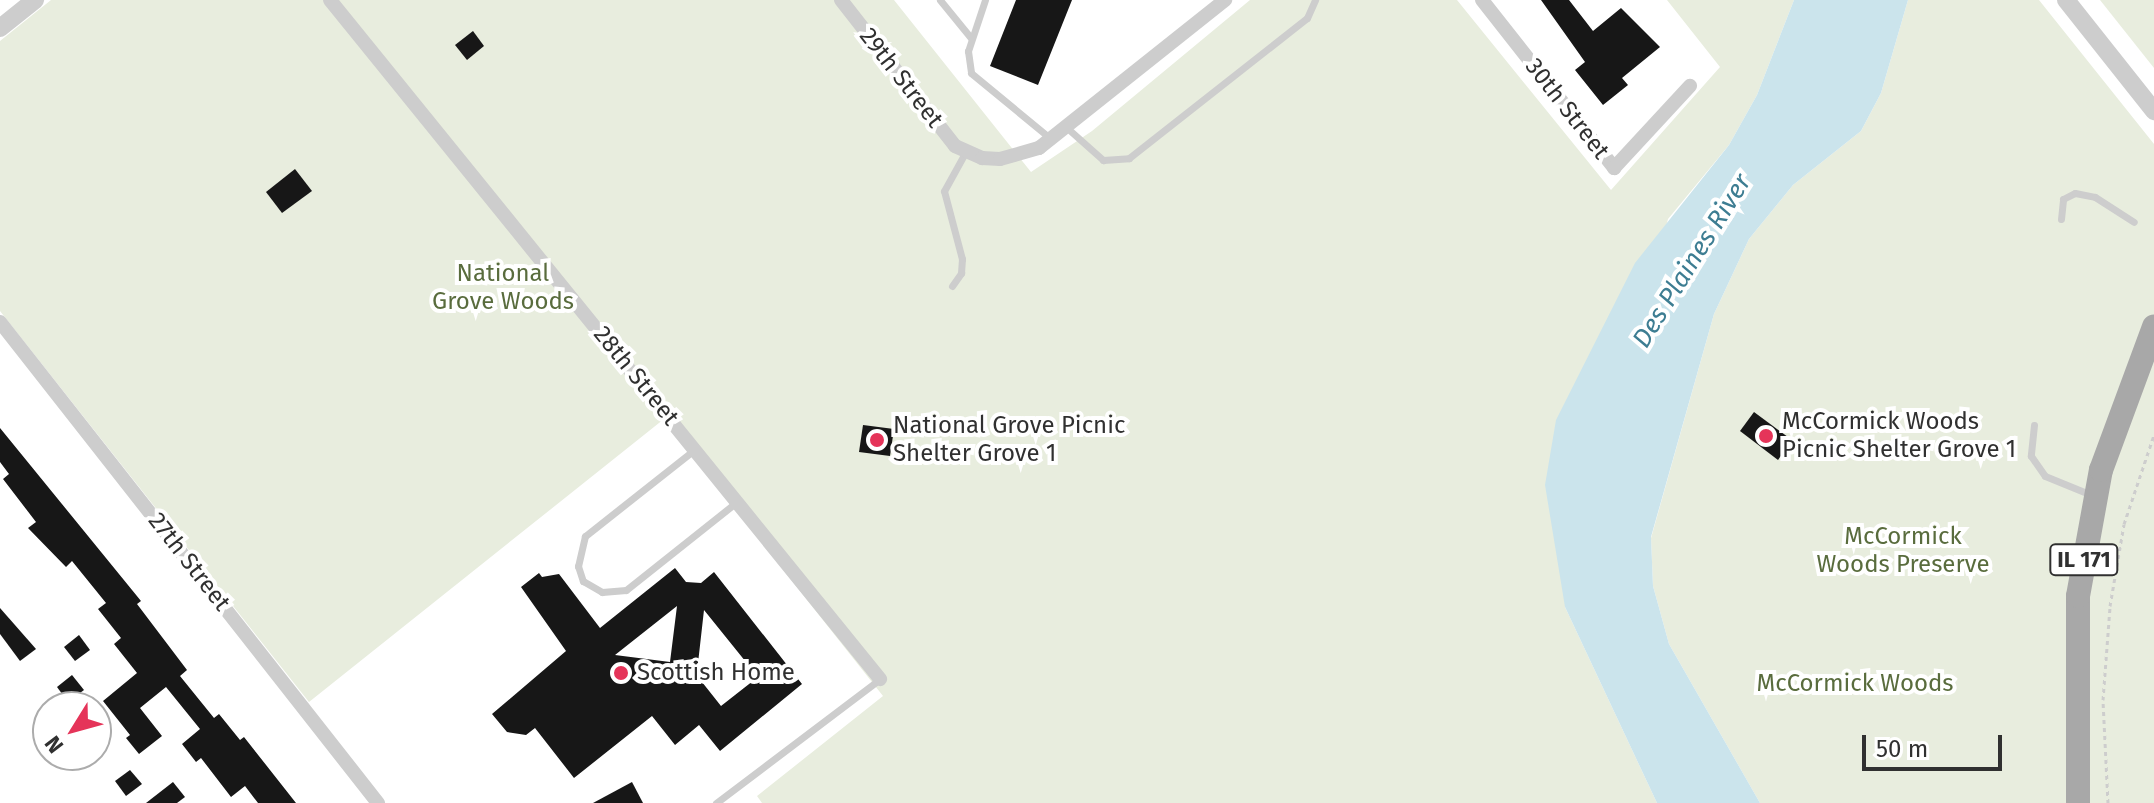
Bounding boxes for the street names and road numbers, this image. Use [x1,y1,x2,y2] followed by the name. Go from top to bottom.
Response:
[853,22,949,134] street label: 29th Street
[1519,53,1615,165] street label: 30th Street
[587,321,685,431] street label: 28th Street
[142,507,236,617] street label: 27th Street
[2048,542,2120,578] road number: IL 171

